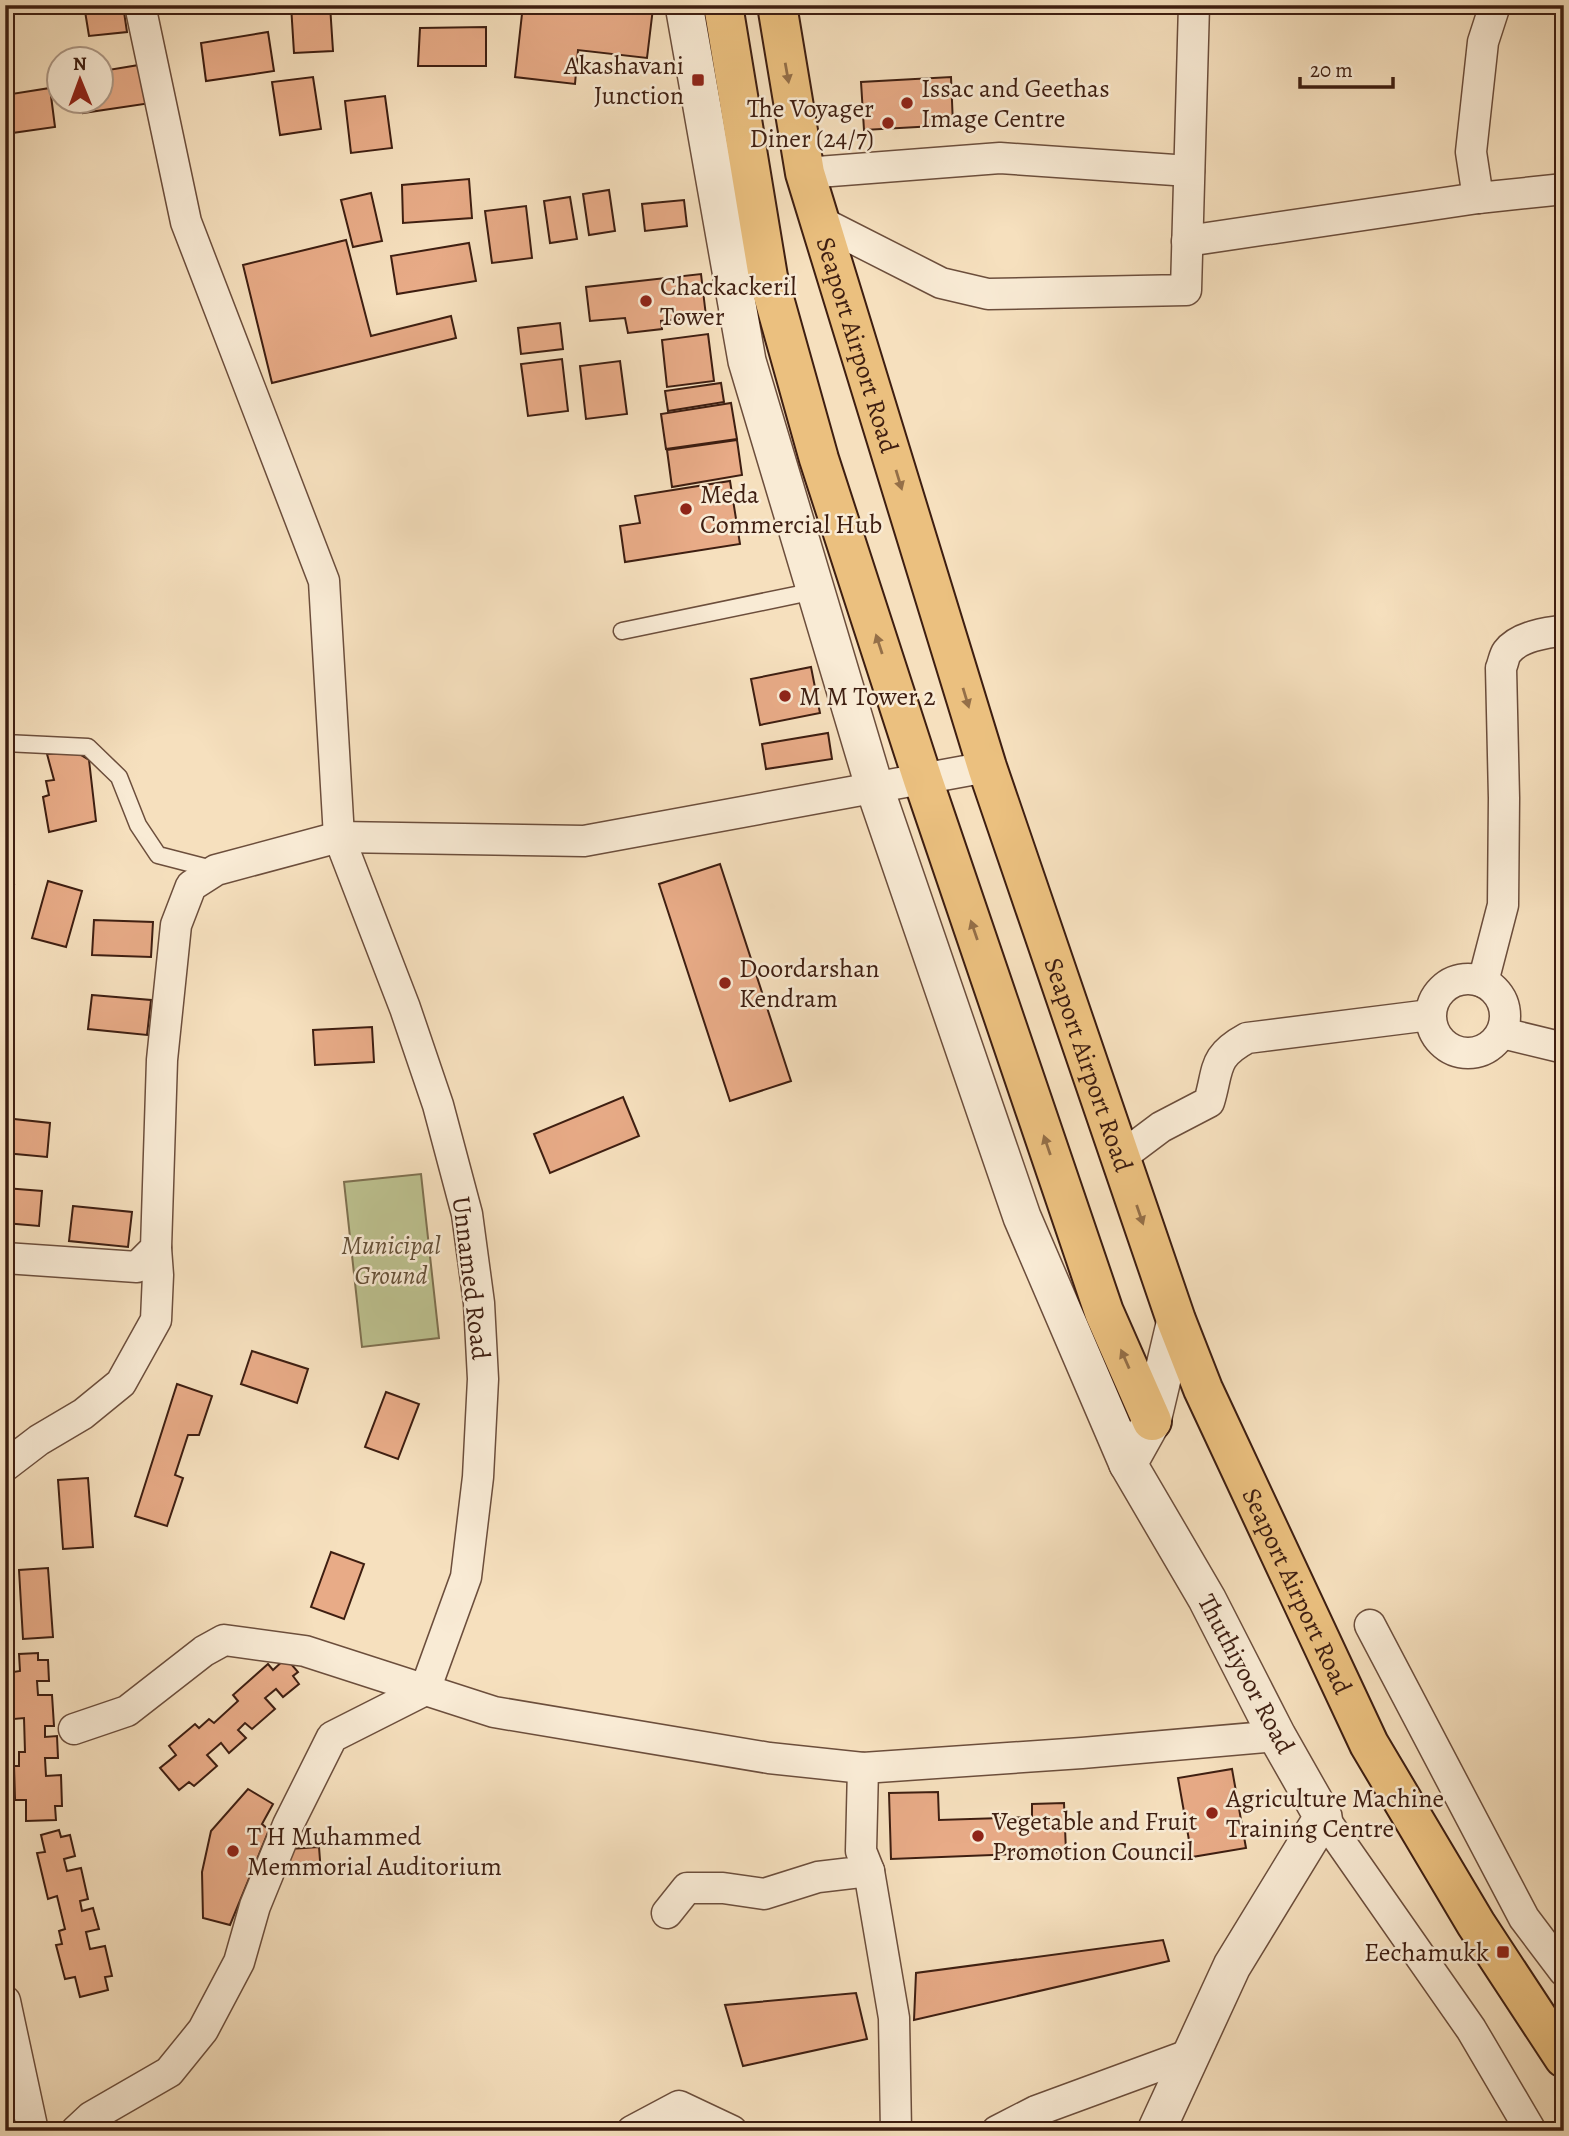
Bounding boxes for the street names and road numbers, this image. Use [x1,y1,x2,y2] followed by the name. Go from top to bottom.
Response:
[808,233,907,457] street label: Seaport Airport Road
[1036,953,1141,1176] street label: Seaport Airport Road
[444,1194,498,1362] street label: Unnamed Road
[1234,1482,1361,1700] street label: Seaport Airport Road
[1189,1588,1303,1760] street label: Thuthiyoor Road

